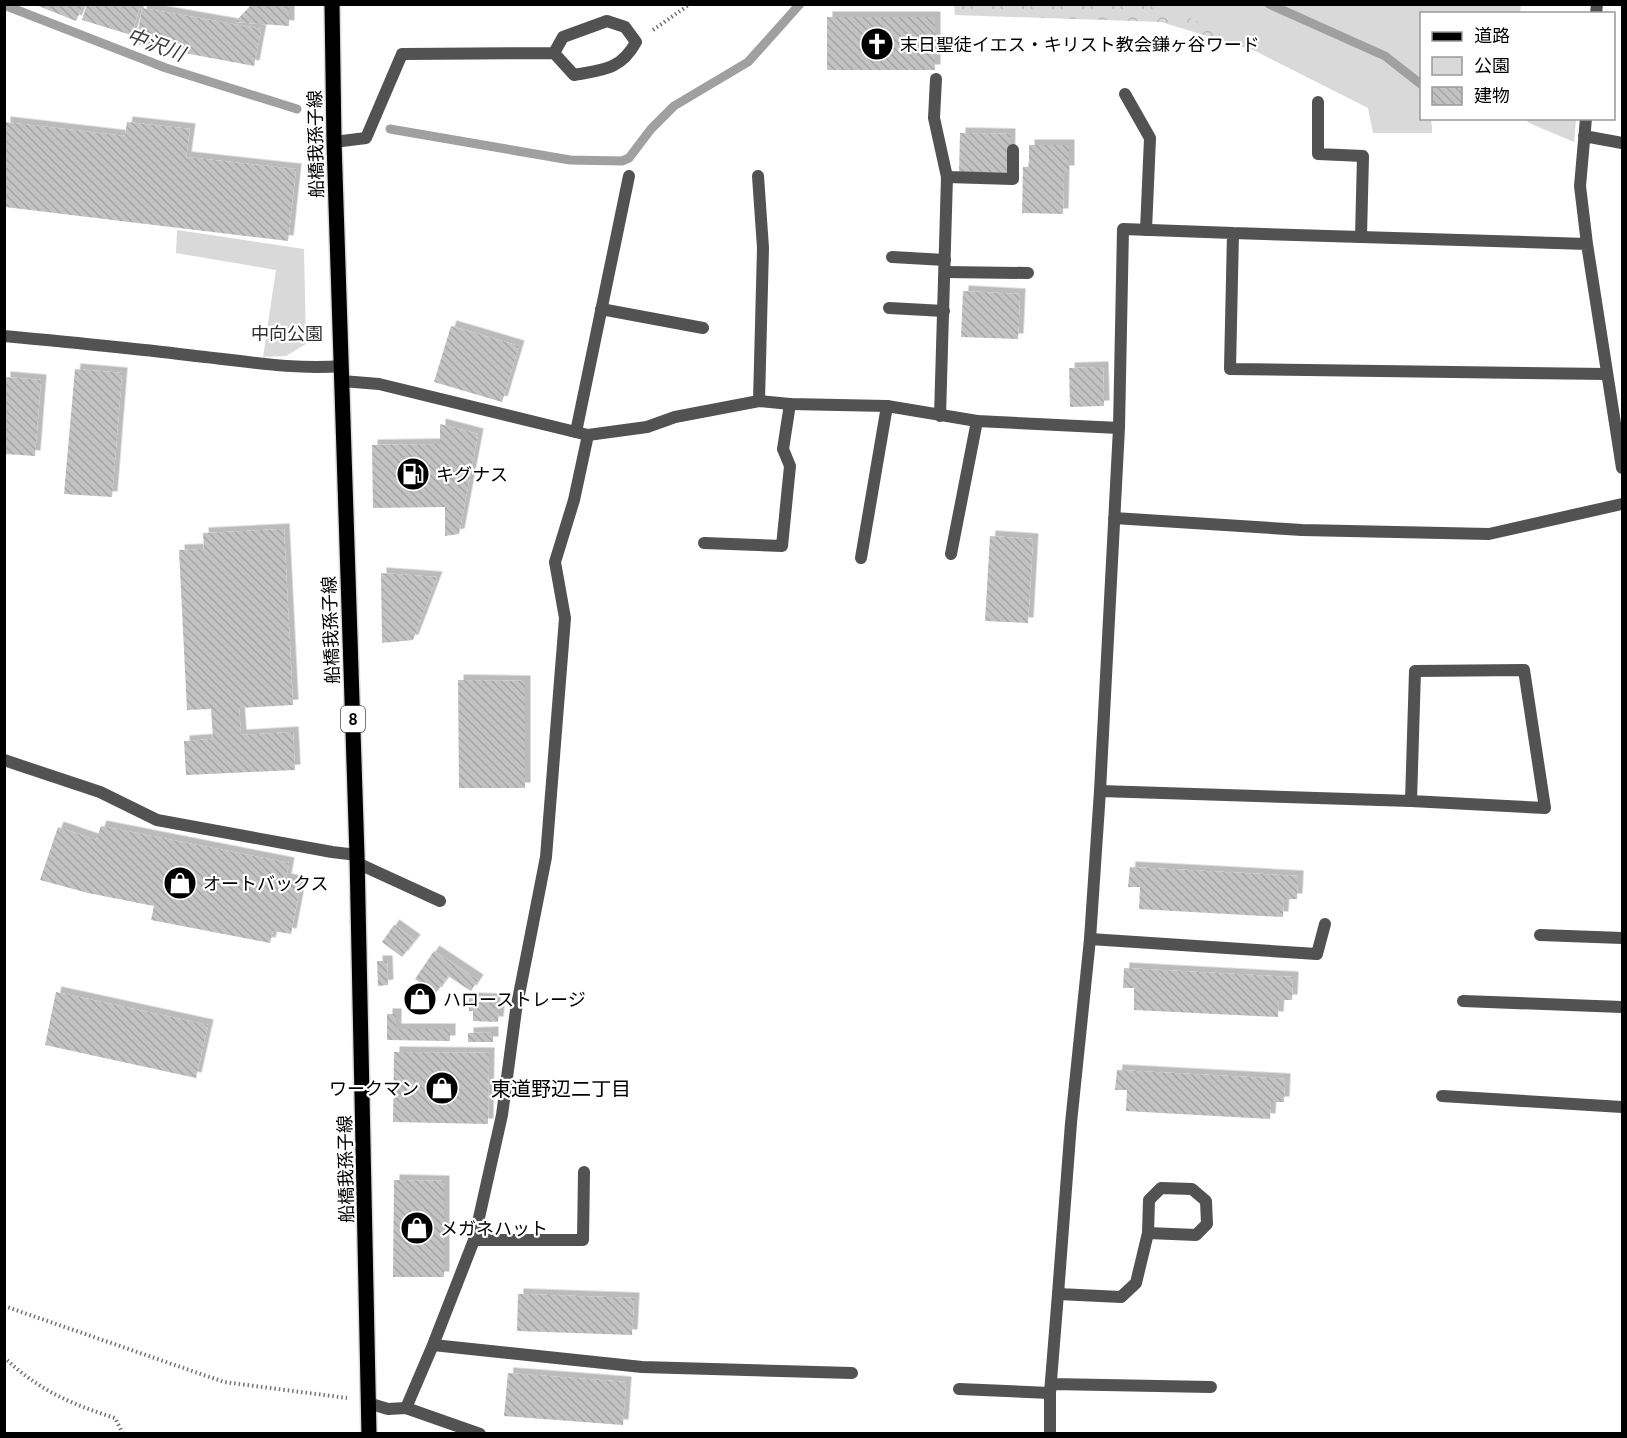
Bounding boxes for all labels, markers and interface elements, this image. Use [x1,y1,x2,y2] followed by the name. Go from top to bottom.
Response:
[1420,12,1615,120] legend
[124,23,190,66] water label: 中沢川
[1474,25,1510,45] text: 道路
[859,26,895,62] church icon: 末日聖徒イエス・キリスト教会鎌ヶ谷ワード
[900,34,1260,54] place label: 末日聖徒イエス・キリスト教会鎌ヶ谷ワード
[1474,55,1510,75] text: 公園
[1474,85,1510,105] text: 建物
[304,90,326,198] street label: 船橋我孫子線
[251,323,323,343] park label: 中向公園
[395,456,431,492] fuel station icon: キグナス
[436,464,508,484] place label: キグナス
[318,576,342,684] street label: 船橋我孫子線
[341,706,365,732] road number: 8
[162,865,198,901] shop icon: オートバックス
[203,873,328,893] place label: オートバックス
[402,981,438,1017] shop icon: ハローストレージ
[443,989,586,1009] place label: ハローストレージ
[424,1070,460,1106] shop icon: ワークマン
[491,1077,631,1100] district label: 東道野辺二丁目
[329,1078,419,1098] place label: ワークマン
[334,1115,356,1223] street label: 船橋我孫子線
[399,1210,435,1246] shop icon: メガネハット
[440,1218,548,1238] place label: メガネハット

